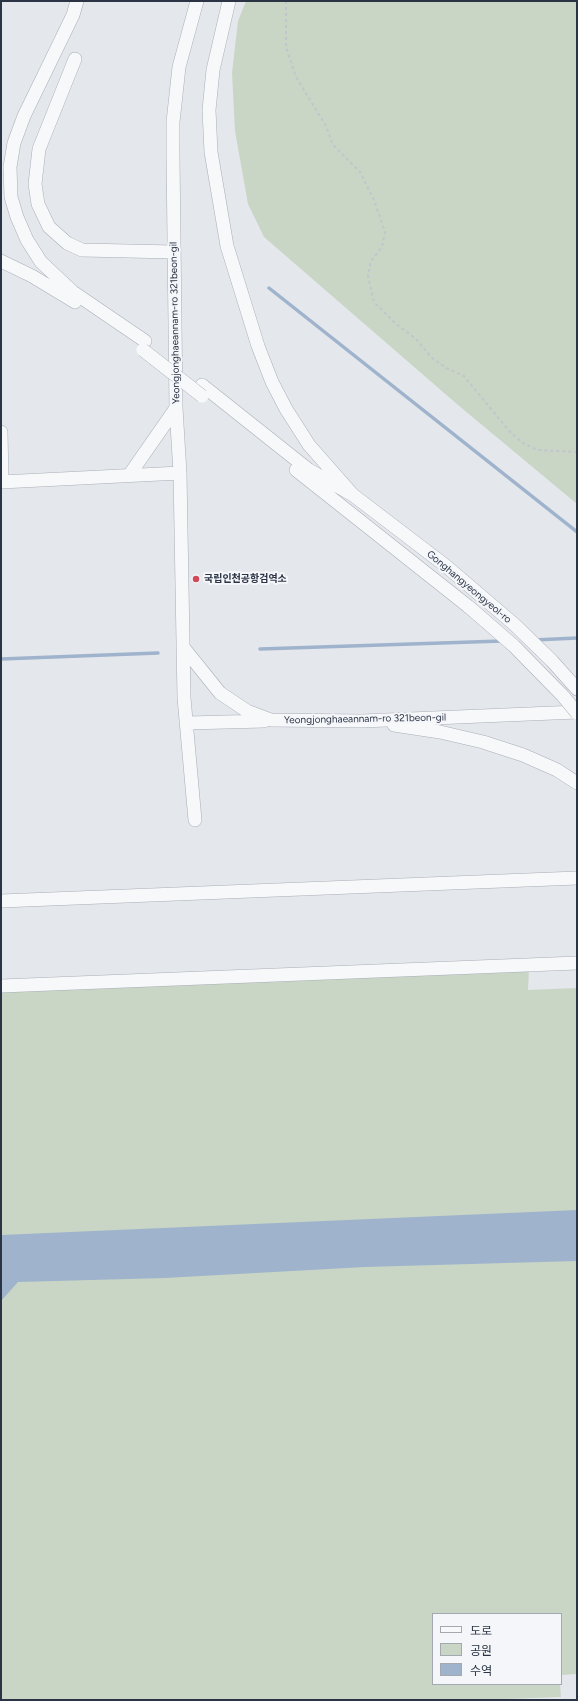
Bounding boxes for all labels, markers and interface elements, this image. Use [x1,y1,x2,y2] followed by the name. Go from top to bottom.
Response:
[168,242,182,404] street label: Yeongjonghaeannam-ro 321beon-gil
[424,548,514,626] street label: Gonghangyeongyeol-ro
[204,573,287,585] place label: 국립인천공항검역소
[191,574,201,584] marker: 국립인천공항검역소
[284,712,446,726] street label: Yeongjonghaeannam-ro 321beon-gil
[432,1613,562,1685] legend
[470,1624,492,1638] text: 도로
[470,1644,492,1658] text: 공원
[470,1664,492,1678] text: 수역

